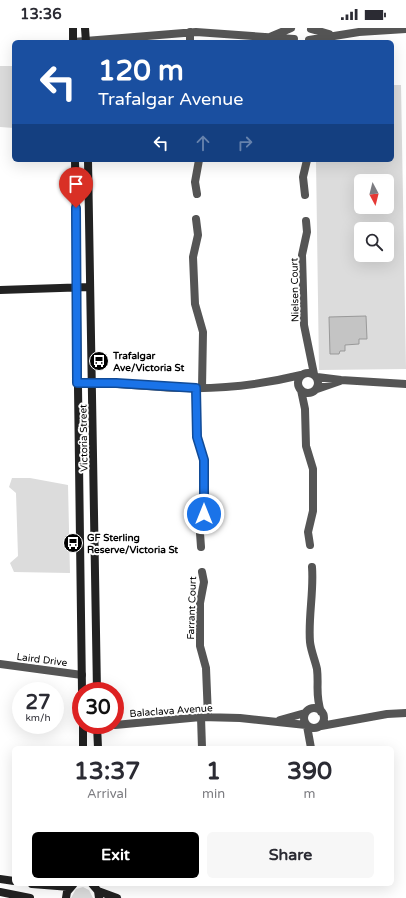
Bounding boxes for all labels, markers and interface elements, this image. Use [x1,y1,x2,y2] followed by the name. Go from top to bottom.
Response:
[20,5,62,23] text: 13:36
[98,54,184,88] text: 120 m
[32,56,84,108] icon: left
[98,88,243,110] text: Trafalgar Avenue
[150,132,172,154] icon: left
[192,132,214,154] icon: ahead
[234,132,256,154] icon: right
[59,167,93,208] pin
[65,173,87,195] icon: arrive
[354,174,394,214] north arrow
[354,174,394,262] map controls
[354,222,394,262] button: search
[288,258,302,322] street label: Nielsen Court
[88,350,110,372] bus stop icon: Trafalgar Ave/Victoria St
[112,350,184,374] place label: Trafalgar Ave/Victoria St
[77,404,91,472] street label: Victoria Street
[183,493,225,535] position arrow
[62,532,84,554] bus stop icon: GF Sterling Reserve/Victoria St
[87,532,178,556] place label: GF Sterling Reserve/Victoria St
[185,576,199,640] street label: Farrant Court
[16,651,68,669] street label: Laird Drive
[72,682,124,734] speed limit sign: 30
[25,691,51,715] text: 27
[129,702,213,720] street label: Balaclava Avenue
[25,712,51,724] text: km/h
[74,757,140,786] text: 13:37
[206,757,221,786] text: 1
[287,757,332,786] text: 390
[87,786,127,802] text: Arrival
[202,786,225,802] text: min
[304,786,316,802] text: m
[32,832,199,878] button: Exit
[207,832,374,878] button: Share

